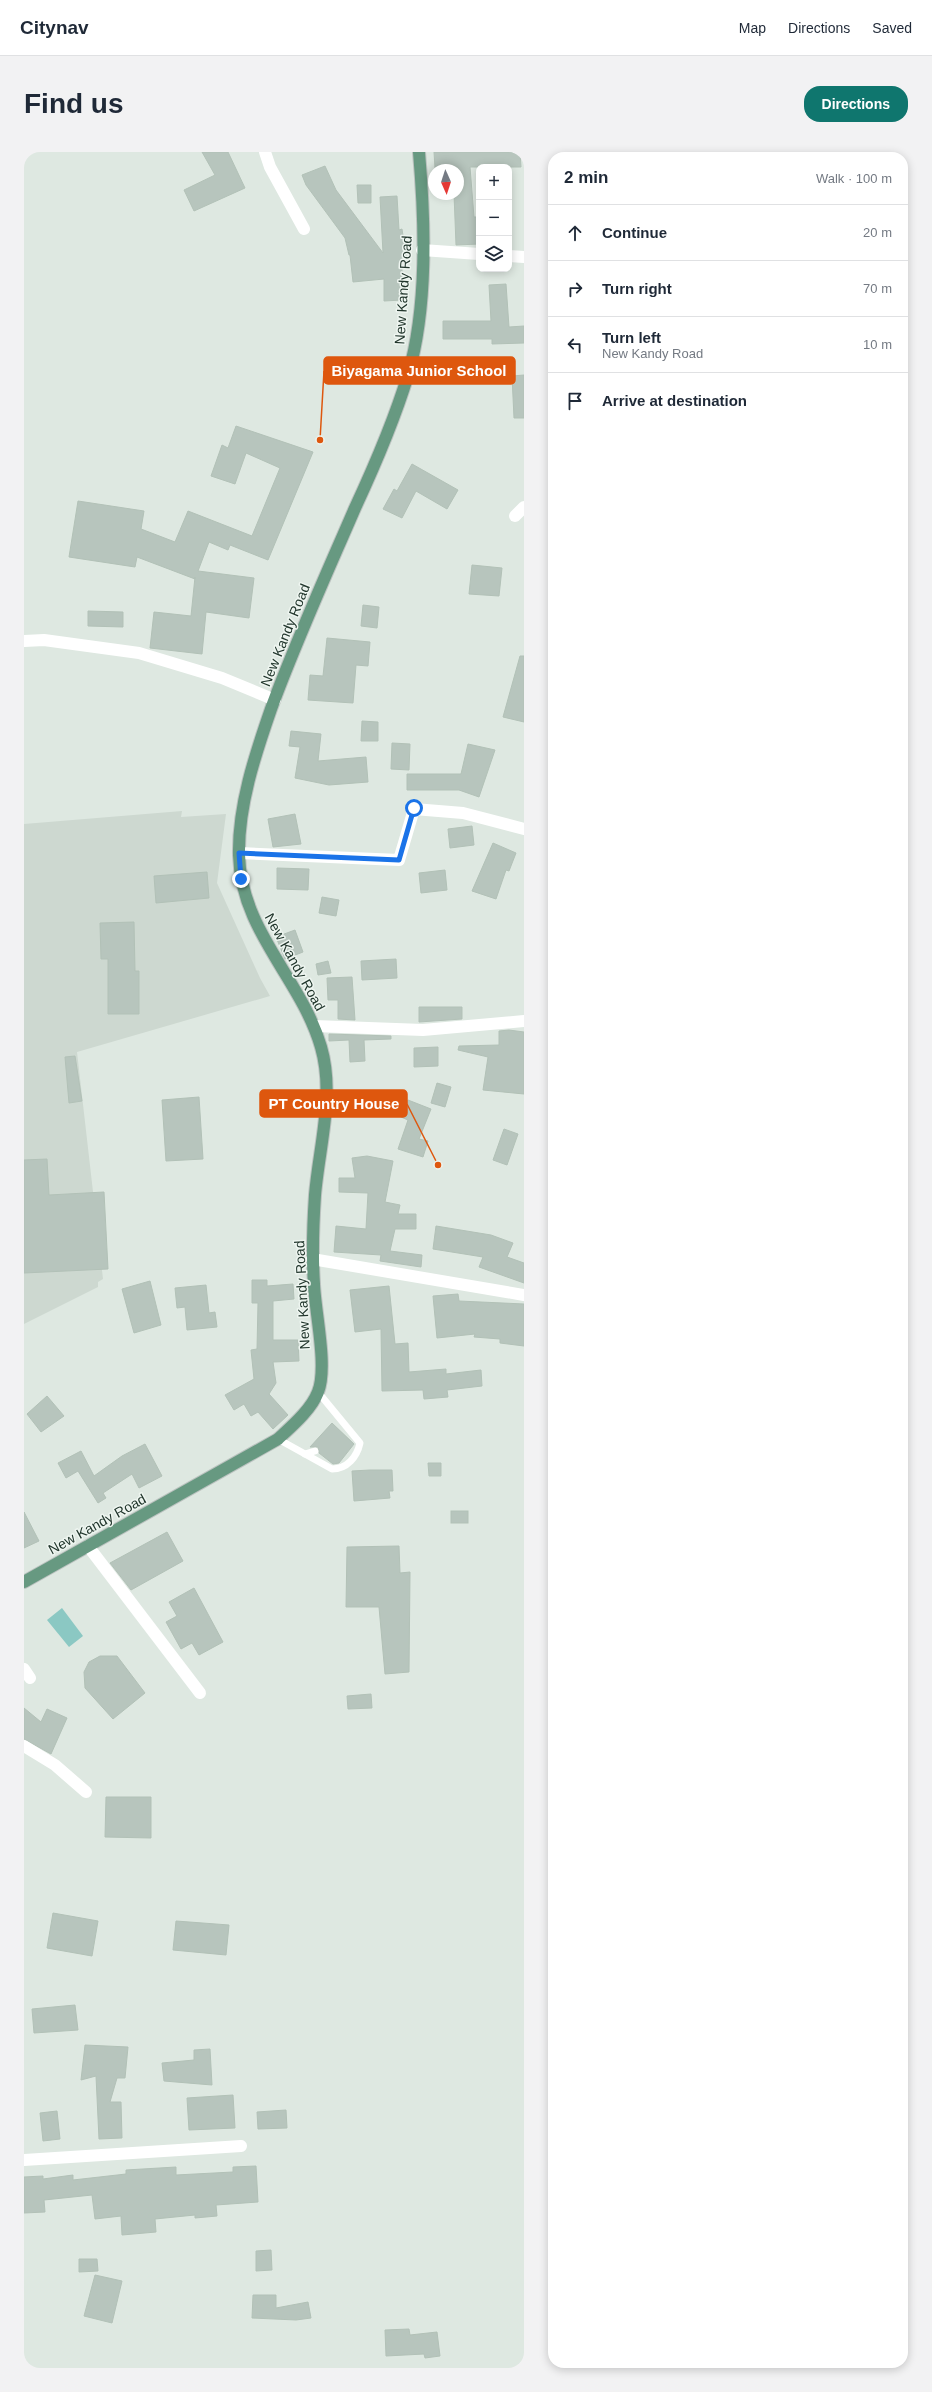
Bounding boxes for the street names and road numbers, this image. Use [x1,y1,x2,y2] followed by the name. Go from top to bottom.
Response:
[391,235,415,345] street label: New Kandy Road
[257,581,313,689] street label: New Kandy Road
[262,910,328,1014] street label: New Kandy Road
[291,1240,313,1350] street label: New Kandy Road
[45,1491,149,1557] street label: New Kandy Road

